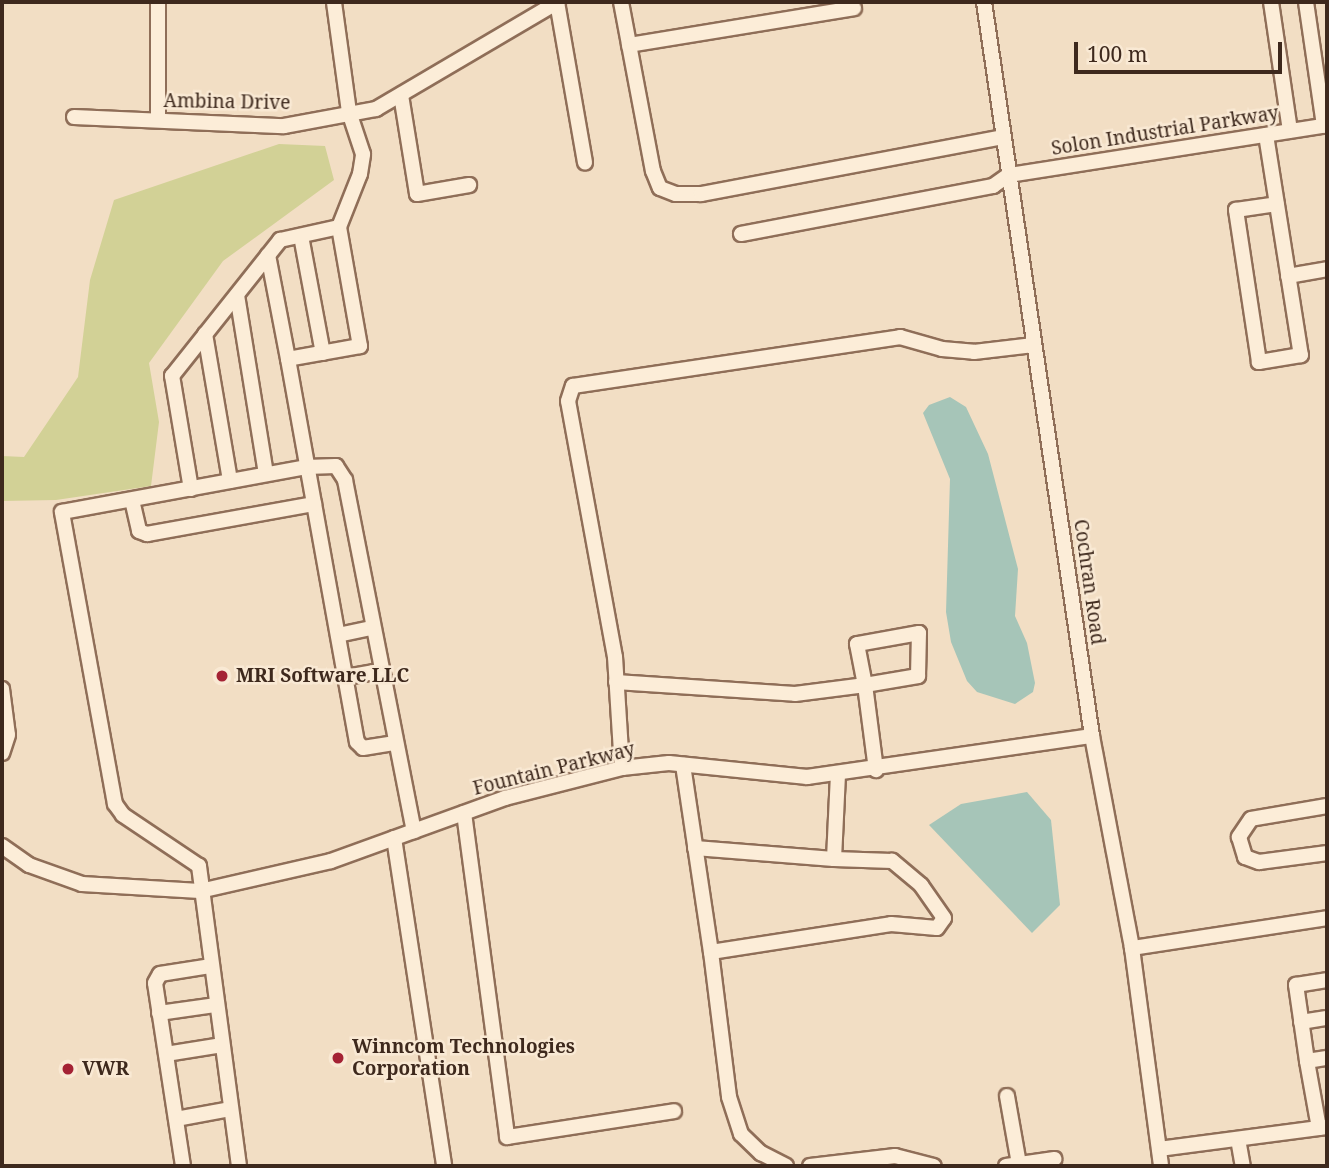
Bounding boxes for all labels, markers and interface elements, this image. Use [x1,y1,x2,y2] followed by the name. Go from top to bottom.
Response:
[1077,28,1285,72] scale bar
[1087,40,1148,68] text: 100 m
[163,89,291,115] street label: Ambina Drive
[1050,102,1280,160] street label: Solon Industrial Parkway
[1069,518,1109,646] street label: Cochran Road
[236,665,409,687] place label: MRI Software LLC
[214,668,230,684] marker: MRI Software LLC
[471,738,637,800] street label: Fountain Parkway
[352,1036,575,1080] place label: Winncom Technologies Corporation
[330,1050,346,1066] marker: Winncom Technologies Corporation
[82,1058,129,1080] place label: VWR
[60,1061,76,1077] marker: VWR

